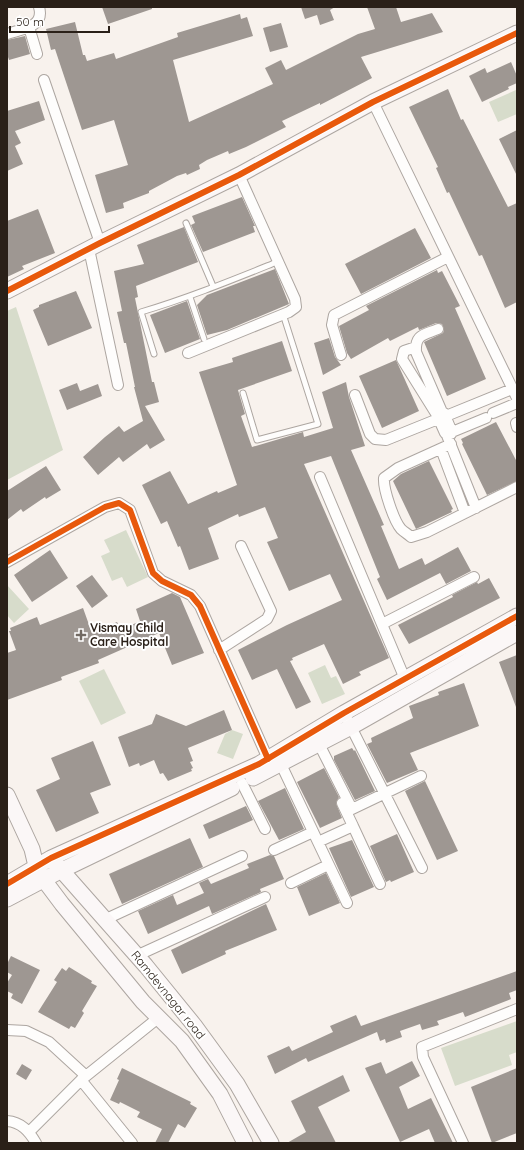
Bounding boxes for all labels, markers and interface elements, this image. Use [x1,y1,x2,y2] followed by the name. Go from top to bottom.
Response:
[10,8,109,34] scale bar
[16,14,44,29] text: 50 m
[90,620,168,649] place label: Vismay Child Care Hospital
[75,629,87,641] marker: Vismay Child Care Hospital
[128,947,209,1042] street label: Ramdevnagar road

